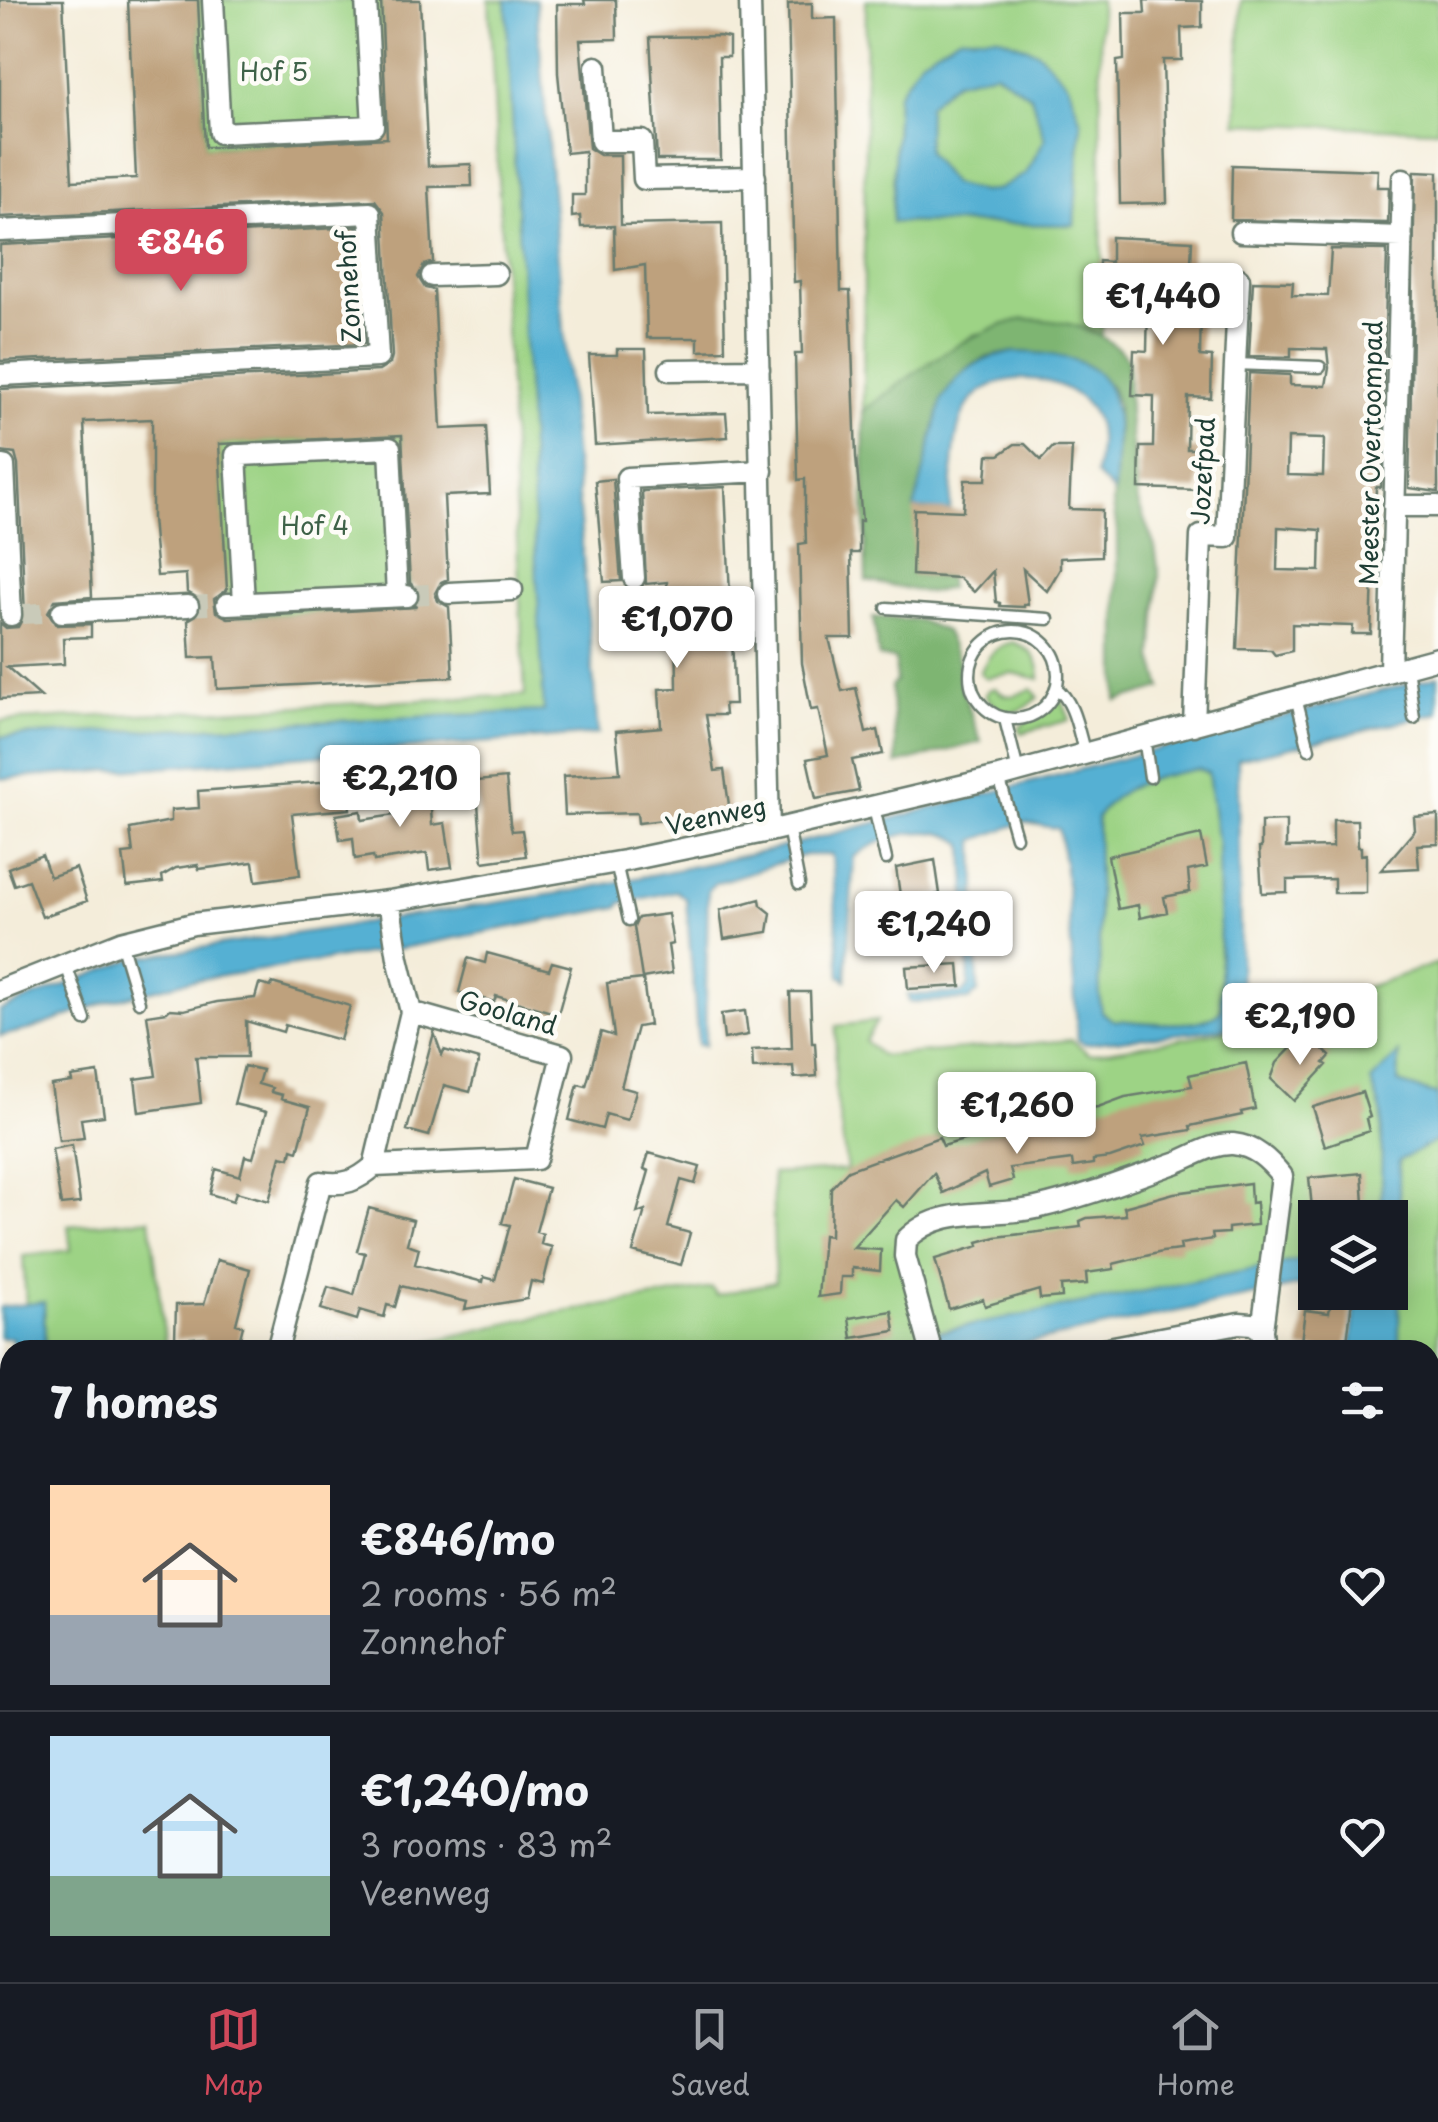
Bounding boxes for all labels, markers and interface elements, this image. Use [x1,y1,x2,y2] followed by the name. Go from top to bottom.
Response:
[240,52,308,90] park label: Hof 5
[122,209,240,294] pin: €846
[137,217,225,265] text: €846
[326,227,370,344] street label: Zonnehof
[1082,263,1244,348] pin: €1,440
[1105,271,1221,319] text: €1,440
[1349,320,1391,586] street label: Meester Overtoompad
[1180,416,1224,526] street label: Jozefpad
[281,506,349,544] park label: Hof 4
[596,586,758,671] pin: €1,070
[621,594,733,642] text: €1,070
[319,745,481,830] pin: €2,210
[342,753,458,801] text: €2,210
[662,786,770,844] street label: Veenweg
[853,891,1015,976] pin: €1,240
[877,899,991,947] text: €1,240
[455,980,562,1044] street label: Gooland
[1219,983,1381,1068] pin: €2,190
[1244,991,1356,1039] text: €2,190
[936,1072,1098,1157] pin: €1,260
[960,1080,1074,1128] text: €1,260
[1298,1200,1408,1310] map controls
[1298,1200,1408,1310] button: layers
[50,1369,218,1432] text: 7 homes
[1335,1373,1390,1428] icon: filters
[360,1506,555,1569] text: €846/mo
[130,1525,250,1645] icon: home
[1335,1558,1390,1613] icon: heart
[360,1569,617,1617] text: 2 rooms · 56 m²
[360,1617,504,1665] text: Zonnehof
[360,1757,589,1820] text: €1,240/mo
[130,1776,250,1896] icon: home
[1335,1809,1390,1864] icon: heart
[360,1820,613,1868] text: 3 rooms · 83 m²
[360,1868,491,1916] text: Veenweg
[203,2002,263,2105] tab: Map
[670,2002,750,2105] tab: Saved
[1157,2002,1235,2105] tab: Home

